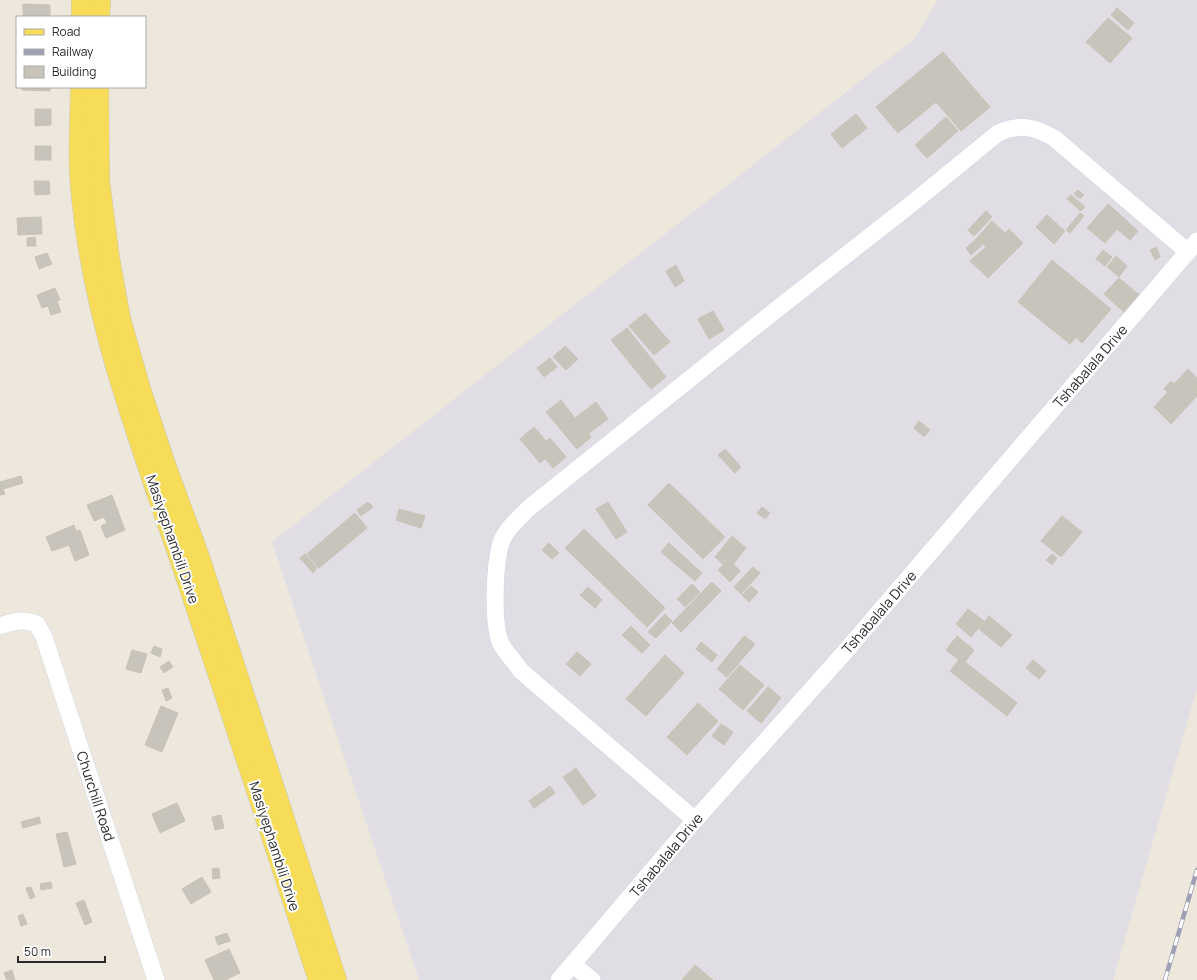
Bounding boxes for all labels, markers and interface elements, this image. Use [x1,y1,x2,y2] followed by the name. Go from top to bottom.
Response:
[16,16,146,88] legend
[52,23,80,40] text: Road
[52,43,94,60] text: Railway
[52,63,96,80] text: Building
[1048,320,1132,412] street label: Tshabalala Drive
[142,472,204,606] street label: Masiyephambili Drive
[837,566,921,658] street label: Tshabalala Drive
[73,749,119,843] street label: Churchill Road
[245,779,305,913] street label: Masiyephambili Drive
[625,809,707,901] street label: Tshabalala Drive
[18,938,105,964] scale bar
[24,943,51,960] text: 50 m

